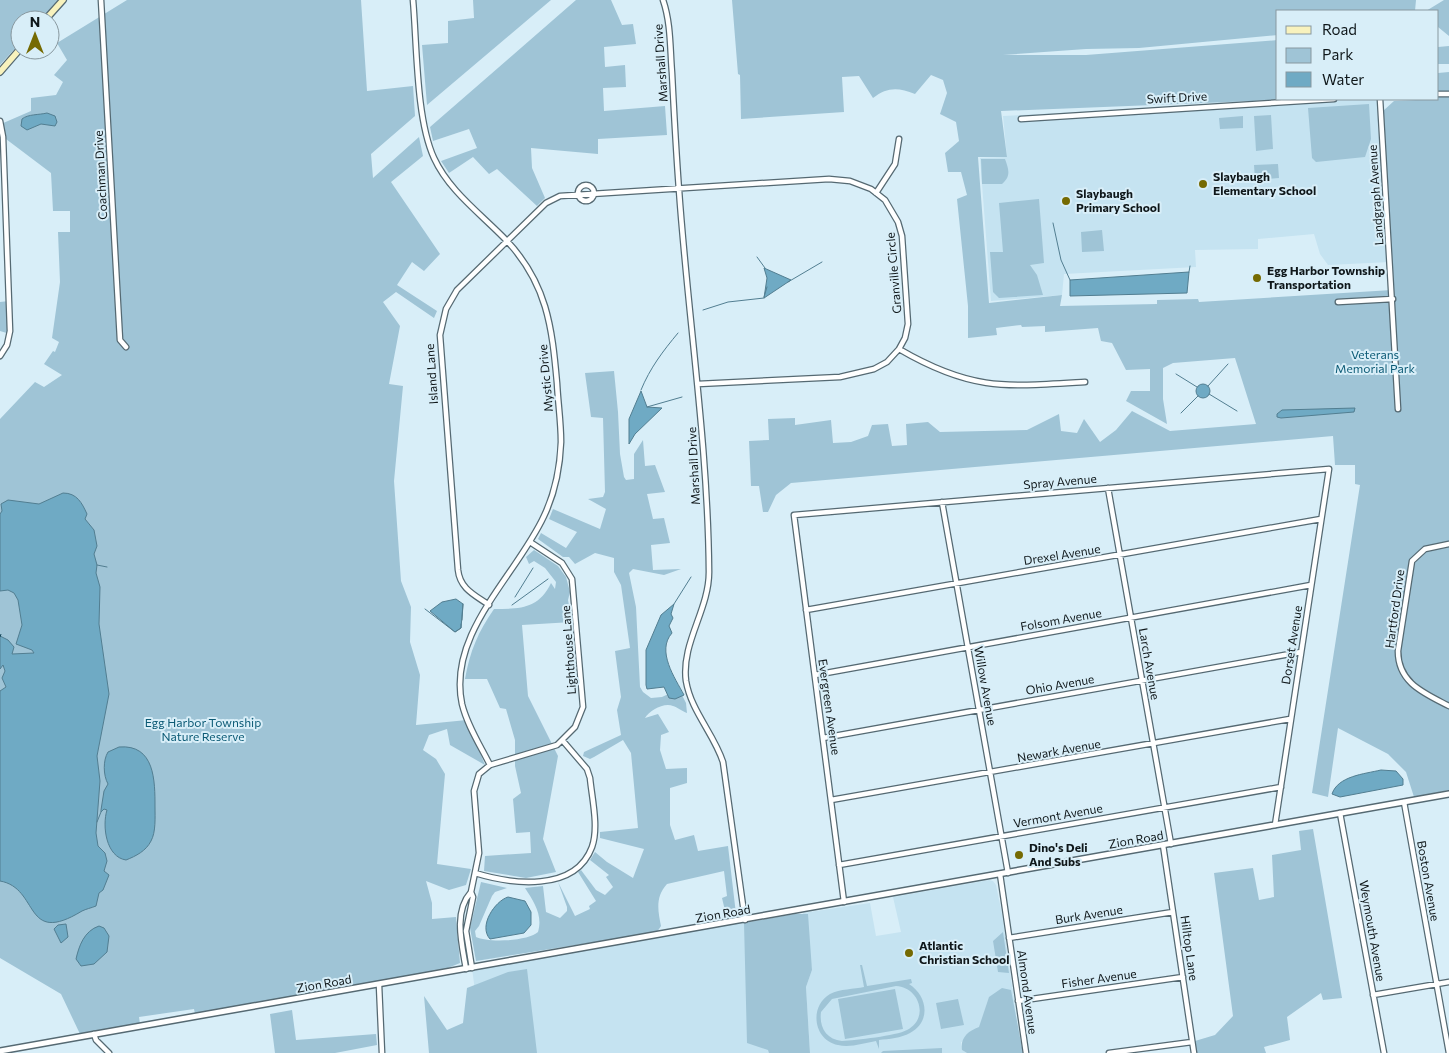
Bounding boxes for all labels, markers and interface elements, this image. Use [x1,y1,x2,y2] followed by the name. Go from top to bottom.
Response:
[10,10,60,60] north arrow
[1276,10,1439,100] legend
[30,13,40,30] text: N
[1322,20,1357,38] text: Road
[650,24,670,103] street label: Marshall Drive
[1322,45,1353,63] text: Park
[1322,70,1364,88] text: Water
[1146,88,1207,106] street label: Swift Drive
[91,130,109,220] street label: Coachman Drive
[1365,144,1385,246] street label: Landgraph Avenue
[1213,169,1316,197] place label: Slaybaugh Elementary School
[1197,178,1209,190] marker: Slaybaugh Elementary School
[1076,186,1160,214] place label: Slaybaugh Primary School
[1060,195,1072,207] marker: Slaybaugh Primary School
[882,232,904,314] street label: Granville Circle
[1267,263,1385,291] place label: Egg Harbor Township Transportation
[1251,272,1263,284] marker: Egg Harbor Township Transportation
[422,343,440,405] street label: Island Lane
[535,344,555,413] street label: Mystic Drive
[1335,347,1416,375] park label: Veterans Memorial Park
[684,427,702,505] street label: Marshall Drive
[1023,471,1097,491] street label: Spray Avenue
[1022,541,1101,567] street label: Drexel Avenue
[1382,569,1406,649] street label: Hartford Drive
[1278,604,1304,685] street label: Dorset Avenue
[558,605,578,695] street label: Lighthouse Lane
[1019,605,1103,633] street label: Folsom Avenue
[1137,627,1163,701] street label: Larch Avenue
[972,645,1000,727] street label: Willow Avenue
[816,658,844,756] street label: Evergreen Avenue
[1025,671,1095,697] street label: Ohio Avenue
[145,715,261,743] park label: Egg Harbor Township Nature Reserve
[1016,736,1102,764] street label: Newark Avenue
[1012,800,1103,830] street label: Vermont Avenue
[1107,827,1164,851] street label: Zion Road
[1029,840,1088,868] place label: Dino's Deli And Subs
[1415,840,1443,922] street label: Boston Avenue
[1013,849,1025,861] marker: Dino's Deli And Subs
[1357,879,1389,982] street label: Weymouth Avenue
[694,901,751,925] street label: Zion Road
[1054,902,1124,926] street label: Burk Avenue
[1178,914,1202,981] street label: Hilltop Lane
[919,938,1010,966] place label: Atlantic Christian School
[903,947,915,959] marker: Atlantic Christian School
[1015,949,1041,1035] street label: Almond Avenue
[1060,966,1137,990] street label: Fisher Avenue
[295,971,352,995] street label: Zion Road

